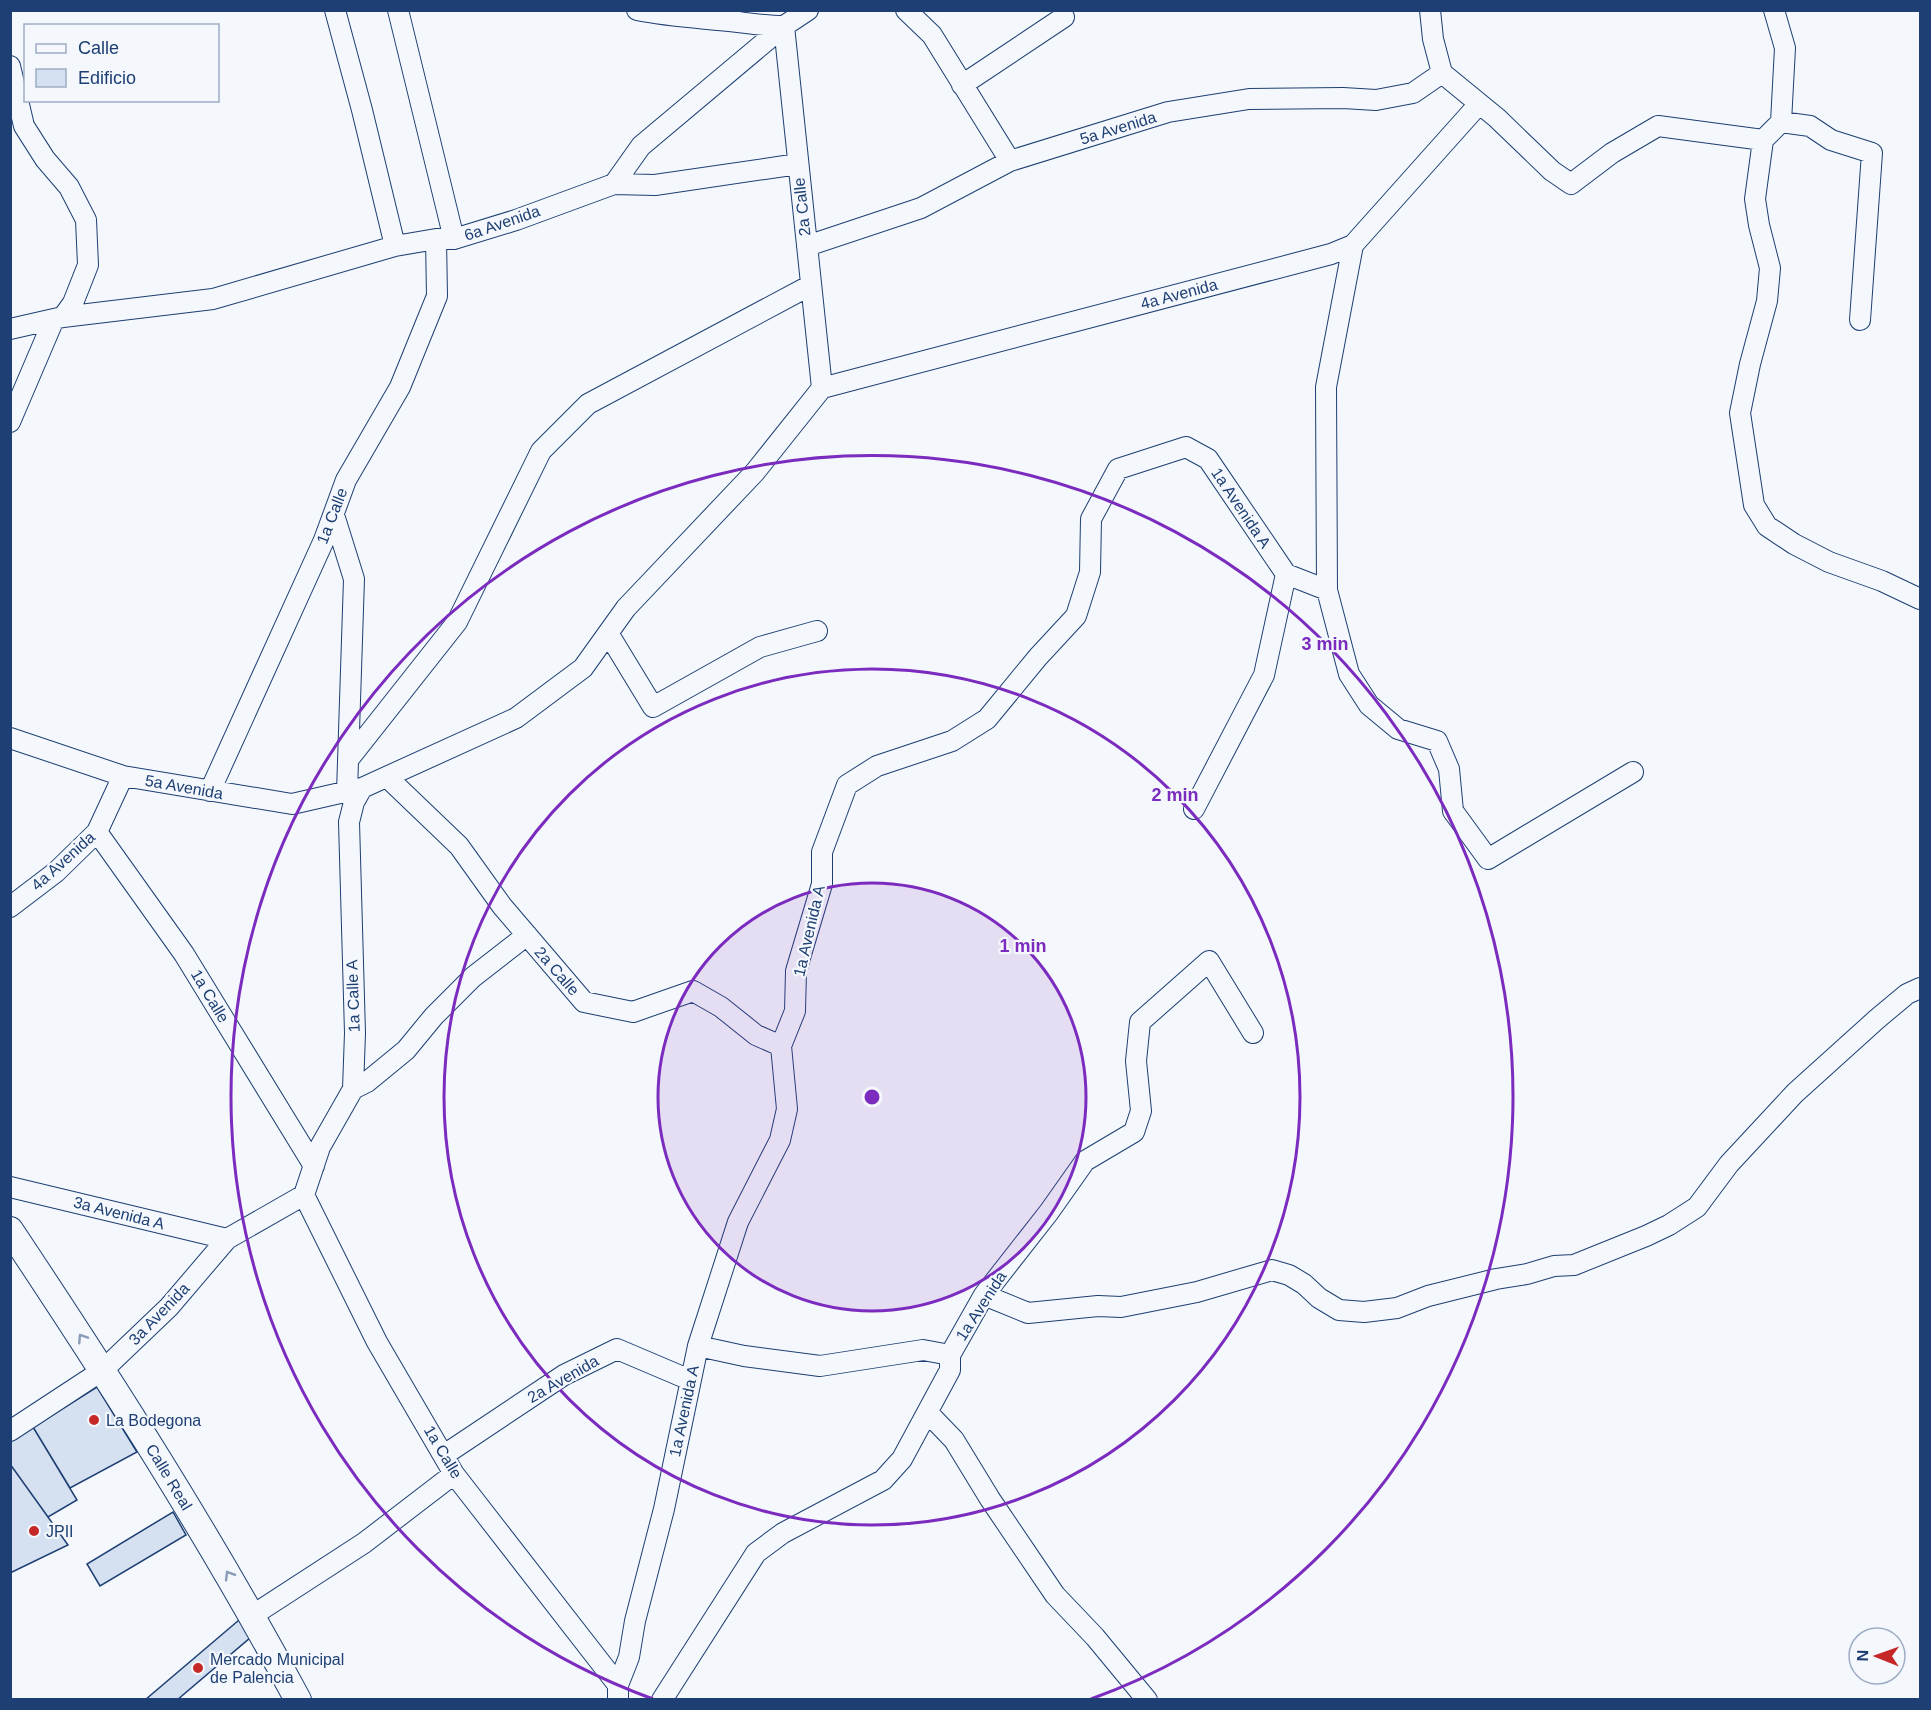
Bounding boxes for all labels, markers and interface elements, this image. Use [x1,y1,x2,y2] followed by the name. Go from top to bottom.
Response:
[24,24,219,102] legend
[78,38,119,58] text: Calle
[78,68,136,88] text: Edificio
[1078,108,1158,148] street label: 5a Avenida
[790,177,814,237] street label: 2a Calle
[462,202,542,244] street label: 6a Avenida
[1139,276,1219,312] street label: 4a Avenida
[1208,465,1274,552] street label: 1a Avenida A
[314,485,350,546] street label: 1a Calle
[1301,634,1349,654] text: 3 min
[144,772,224,802] street label: 5a Avenida
[1151,785,1199,805] text: 2 min
[28,828,98,894] street label: 4a Avenida
[790,883,828,978] street label: 1a Avenida A
[999,936,1047,956] text: 1 min
[531,943,583,999] street label: 2a Calle
[343,959,363,1033] street label: 1a Calle A
[188,966,232,1026] street label: 1a Calle
[862,1087,882,1107] centre of rings
[72,1193,167,1233] street label: 3a Avenida A
[952,1268,1010,1344] street label: 1a Avenida
[125,1280,193,1348] street label: 3a Avenida
[77,1334,89,1344] one-way arrow
[525,1352,601,1406] street label: 2a Avenida
[666,1363,702,1458] street label: 1a Avenida A
[106,1412,201,1429] place label: La Bodegona
[87,1413,101,1427] marker: La Bodegona
[421,1422,465,1482] street label: 1a Calle
[143,1441,195,1513] street label: Calle Real
[46,1523,74,1540] place label: JPII
[27,1524,41,1538] marker: JPII
[224,1571,236,1581] one-way arrow
[1847,1626,1907,1686] north arrow
[1854,1650,1871,1662] text: N
[210,1651,344,1686] place label: Mercado Municipal de Palencia
[191,1661,205,1675] marker: Mercado Municipal de Palencia

